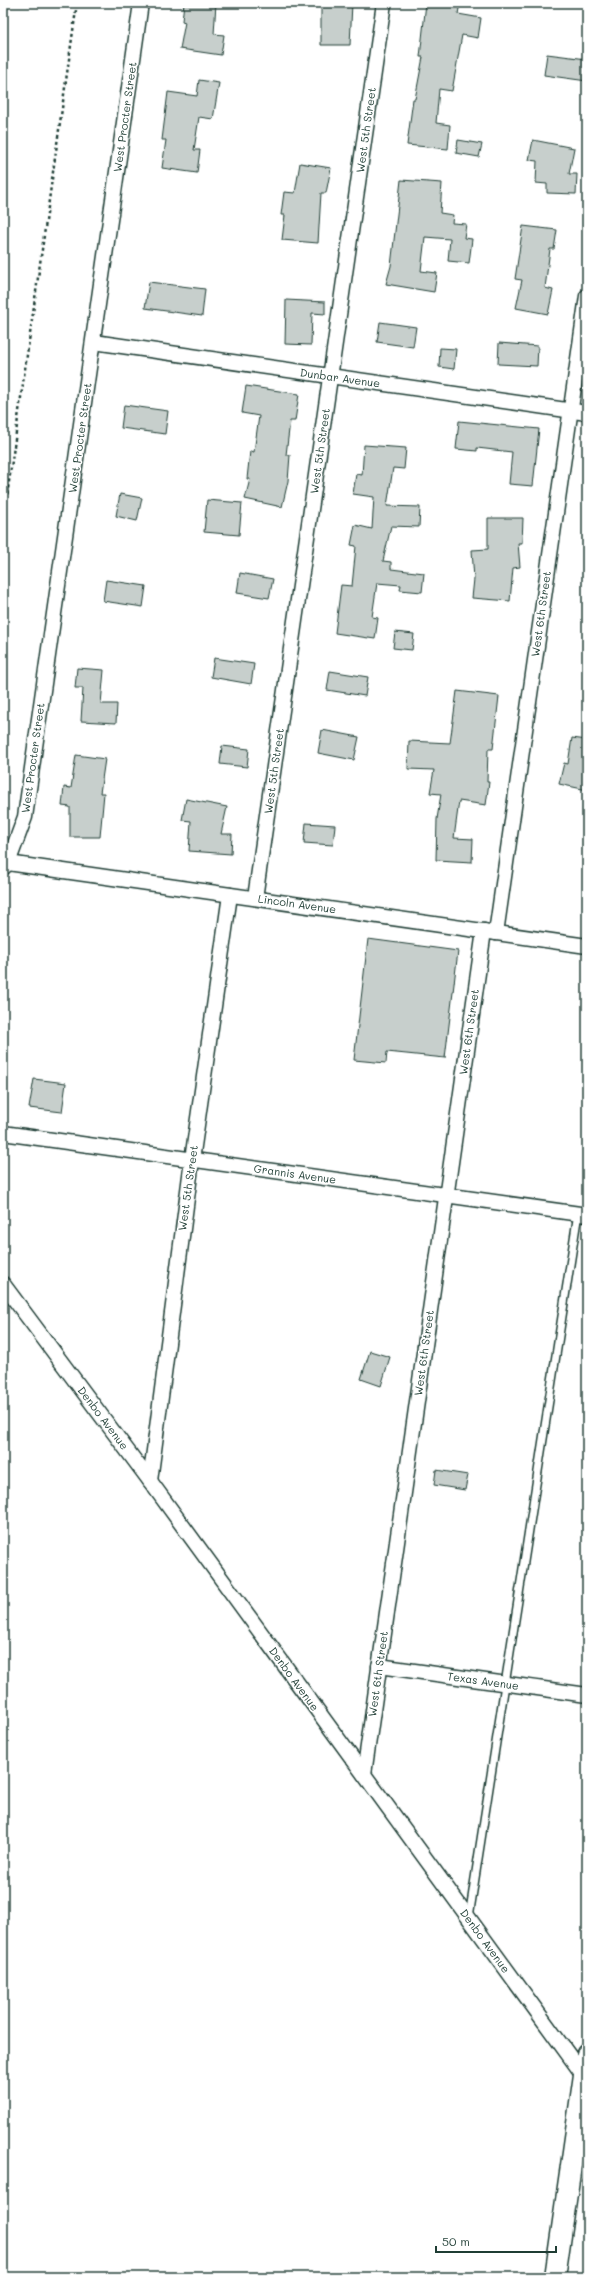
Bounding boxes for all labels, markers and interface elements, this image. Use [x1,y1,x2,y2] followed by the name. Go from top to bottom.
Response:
[109,61,140,173] street label: West Procter Street
[352,86,379,174] street label: West 5th Street
[299,364,381,391] street label: Dunbar Avenue
[64,382,95,494] street label: West Procter Street
[306,407,333,495] street label: West 5th Street
[527,570,554,658] street label: West 6th Street
[17,702,48,814] street label: West Procter Street
[260,727,287,815] street label: West 5th Street
[257,891,337,916] street label: Lincoln Avenue
[455,988,482,1076] street label: West 6th Street
[174,1144,201,1232] street label: West 5th Street
[253,1160,337,1187] street label: Grannis Avenue
[410,1309,437,1397] street label: West 6th Street
[75,1383,132,1453] street label: Denbo Avenue
[364,1630,391,1718] street label: West 6th Street
[266,1644,323,1714] street label: Denbo Avenue
[446,1668,520,1693] street label: Texas Avenue
[457,1906,514,1976] street label: Denbo Avenue
[436,2228,556,2254] scale bar
[442,2233,470,2249] text: 50 m

